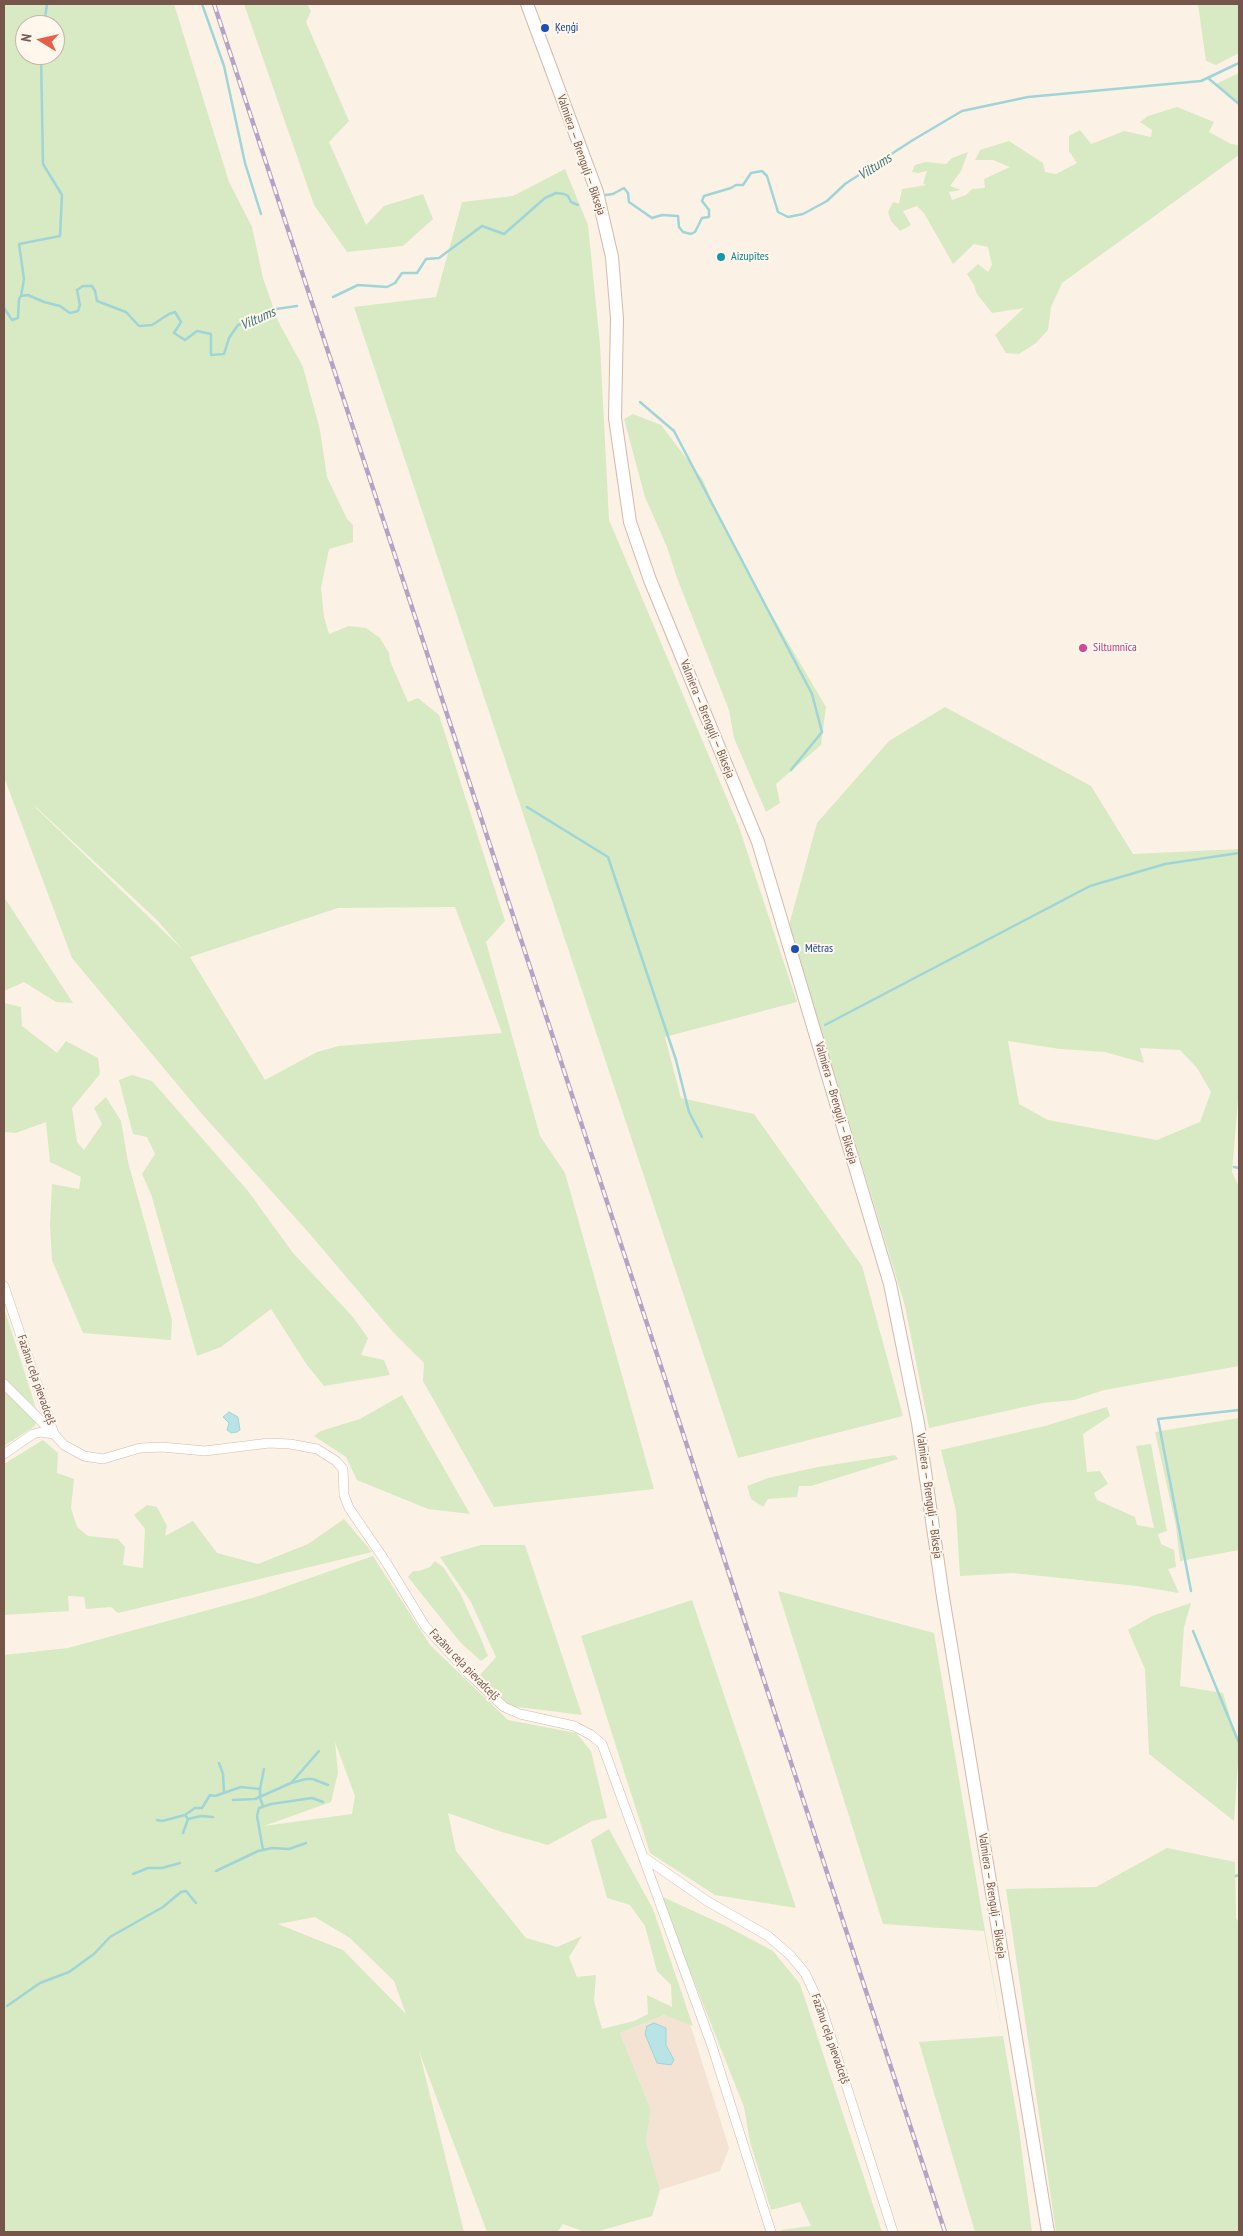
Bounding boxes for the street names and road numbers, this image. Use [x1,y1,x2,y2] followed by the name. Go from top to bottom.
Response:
[554,93,608,217] street label: Valmiera — Brenguļi — Bikseja
[677,658,737,780] street label: Valmiera — Brenguļi — Bikseja
[812,1040,860,1166] street label: Valmiera — Brenguļi — Bikseja
[14,1333,58,1427] street label: Fazānu ceļa pievadceļš
[913,1432,945,1560] street label: Valmiera — Brenguļi — Bikseja
[426,1626,502,1704] street label: Fazānu ceļa pievadceļš
[975,1832,1009,1960] street label: Valmiera — Brenguļi — Bikseja
[808,1992,852,2086] street label: Fazānu ceļa pievadceļš

